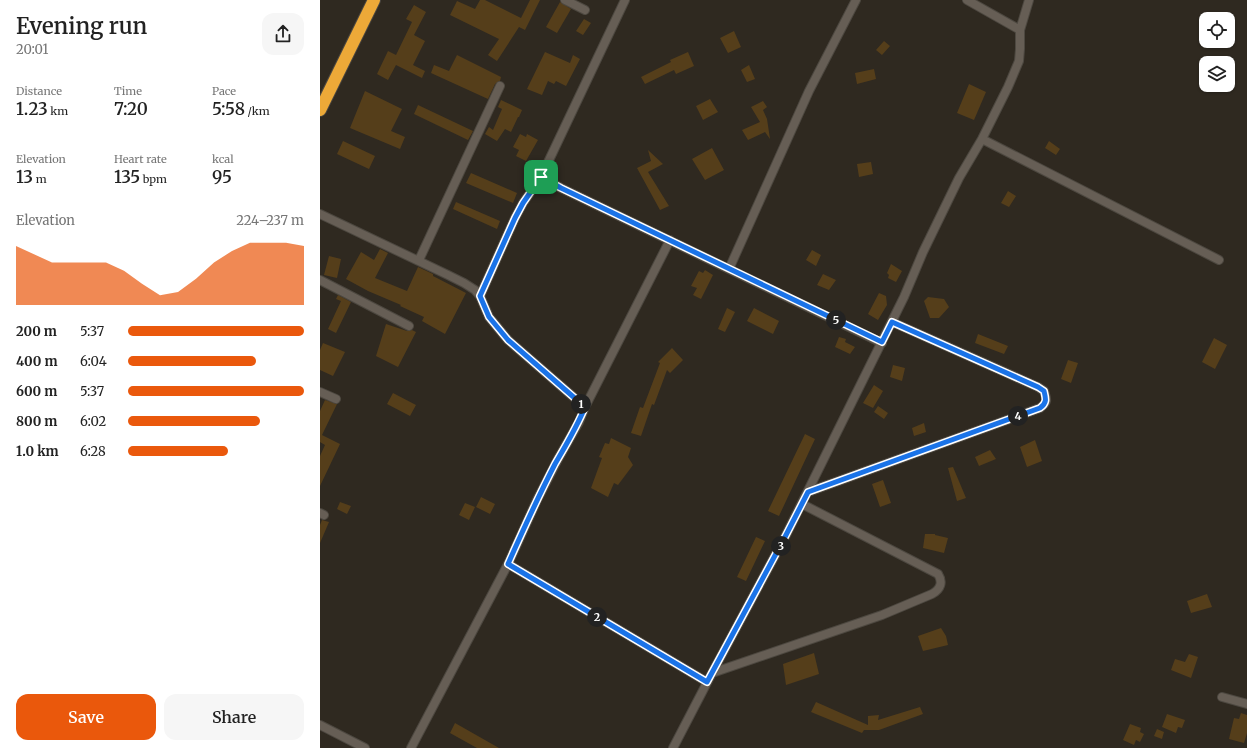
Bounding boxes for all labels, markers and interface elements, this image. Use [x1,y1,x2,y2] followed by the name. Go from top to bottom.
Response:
[16,12,147,40] text: Evening run
[1199,12,1235,92] map controls
[1199,12,1235,48] button: locate
[262,13,304,55] button: share
[16,41,48,58] text: 20:01
[1199,56,1235,92] button: layers
[16,84,62,98] text: Distance
[114,84,142,98] text: Time
[212,84,236,98] text: Pace
[16,98,48,120] text: 1.23
[114,98,148,120] text: 7:20
[212,98,245,120] text: 5:58
[48,104,68,118] text: km
[245,104,270,118] text: /km
[16,152,66,166] text: Elevation
[114,152,167,166] text: Heart rate
[212,152,234,166] text: kcal
[524,160,558,194] pin
[16,166,33,188] text: 13
[114,166,140,188] text: 135
[212,166,232,188] text: 95
[530,166,552,188] icon: arrive
[33,172,47,186] text: m
[140,172,167,186] text: bpm
[16,212,75,229] text: Elevation
[236,212,304,229] text: 224–237 m
[826,310,846,330] pin: 5
[833,313,839,327] text: 5
[16,323,57,340] text: 200 m
[80,323,104,340] text: 5:37
[16,353,58,370] text: 400 m
[80,353,107,370] text: 6:04
[16,383,57,400] text: 600 m
[80,383,104,400] text: 5:37
[571,394,591,414] pin: 1
[578,397,584,411] text: 1
[1008,406,1028,426] pin: 4
[1015,409,1022,423] text: 4
[16,413,57,430] text: 800 m
[80,413,106,430] text: 6:02
[16,443,59,460] text: 1.0 km
[80,443,106,460] text: 6:28
[771,536,791,556] pin: 3
[778,539,784,553] text: 3
[587,607,607,627] pin: 2
[594,610,600,624] text: 2
[16,694,156,740] button: Save
[164,694,304,740] button: Share

